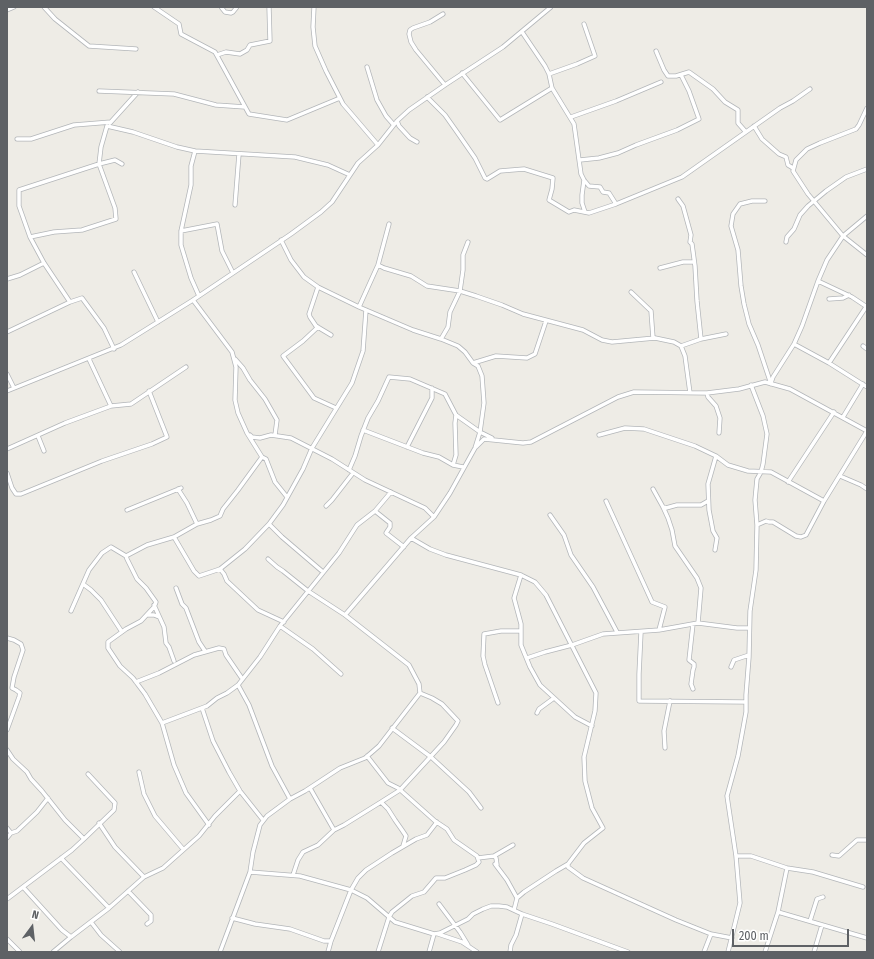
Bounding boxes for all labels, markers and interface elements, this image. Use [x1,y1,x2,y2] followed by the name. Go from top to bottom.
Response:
[12,907,52,947] north arrow
[30,908,40,922] text: N
[734,921,851,947] scale bar
[739,929,769,943] text: 200 m

